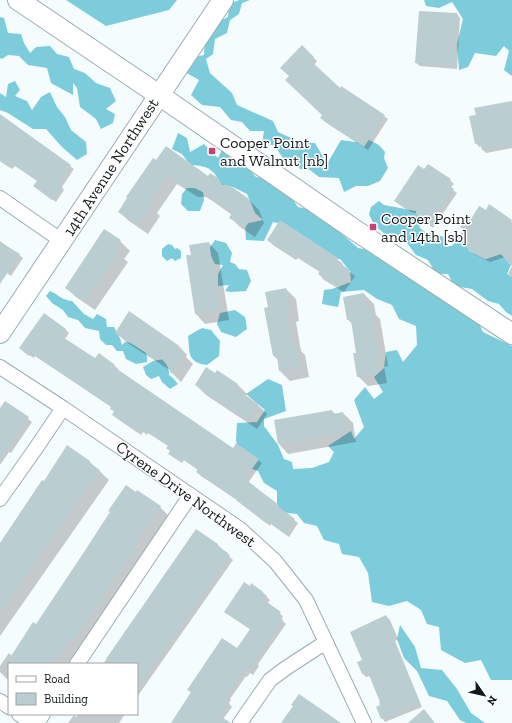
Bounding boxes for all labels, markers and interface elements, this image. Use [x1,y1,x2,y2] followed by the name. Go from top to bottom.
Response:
[59,94,163,239] street label: 14th Avenue Northwest
[220,133,328,170] place label: Cooper Point and Walnut [nb]
[207,146,217,156] marker: Cooper Point and Walnut [nb]
[381,209,471,246] place label: Cooper Point and 14th [sb]
[368,222,378,232] marker: Cooper Point and 14th [sb]
[113,437,260,551] street label: Cyrene Drive Northwest
[8,663,138,715] legend
[44,672,70,686] text: Road
[464,675,504,715] north arrow
[44,692,88,706] text: Building
[484,693,500,708] text: N

